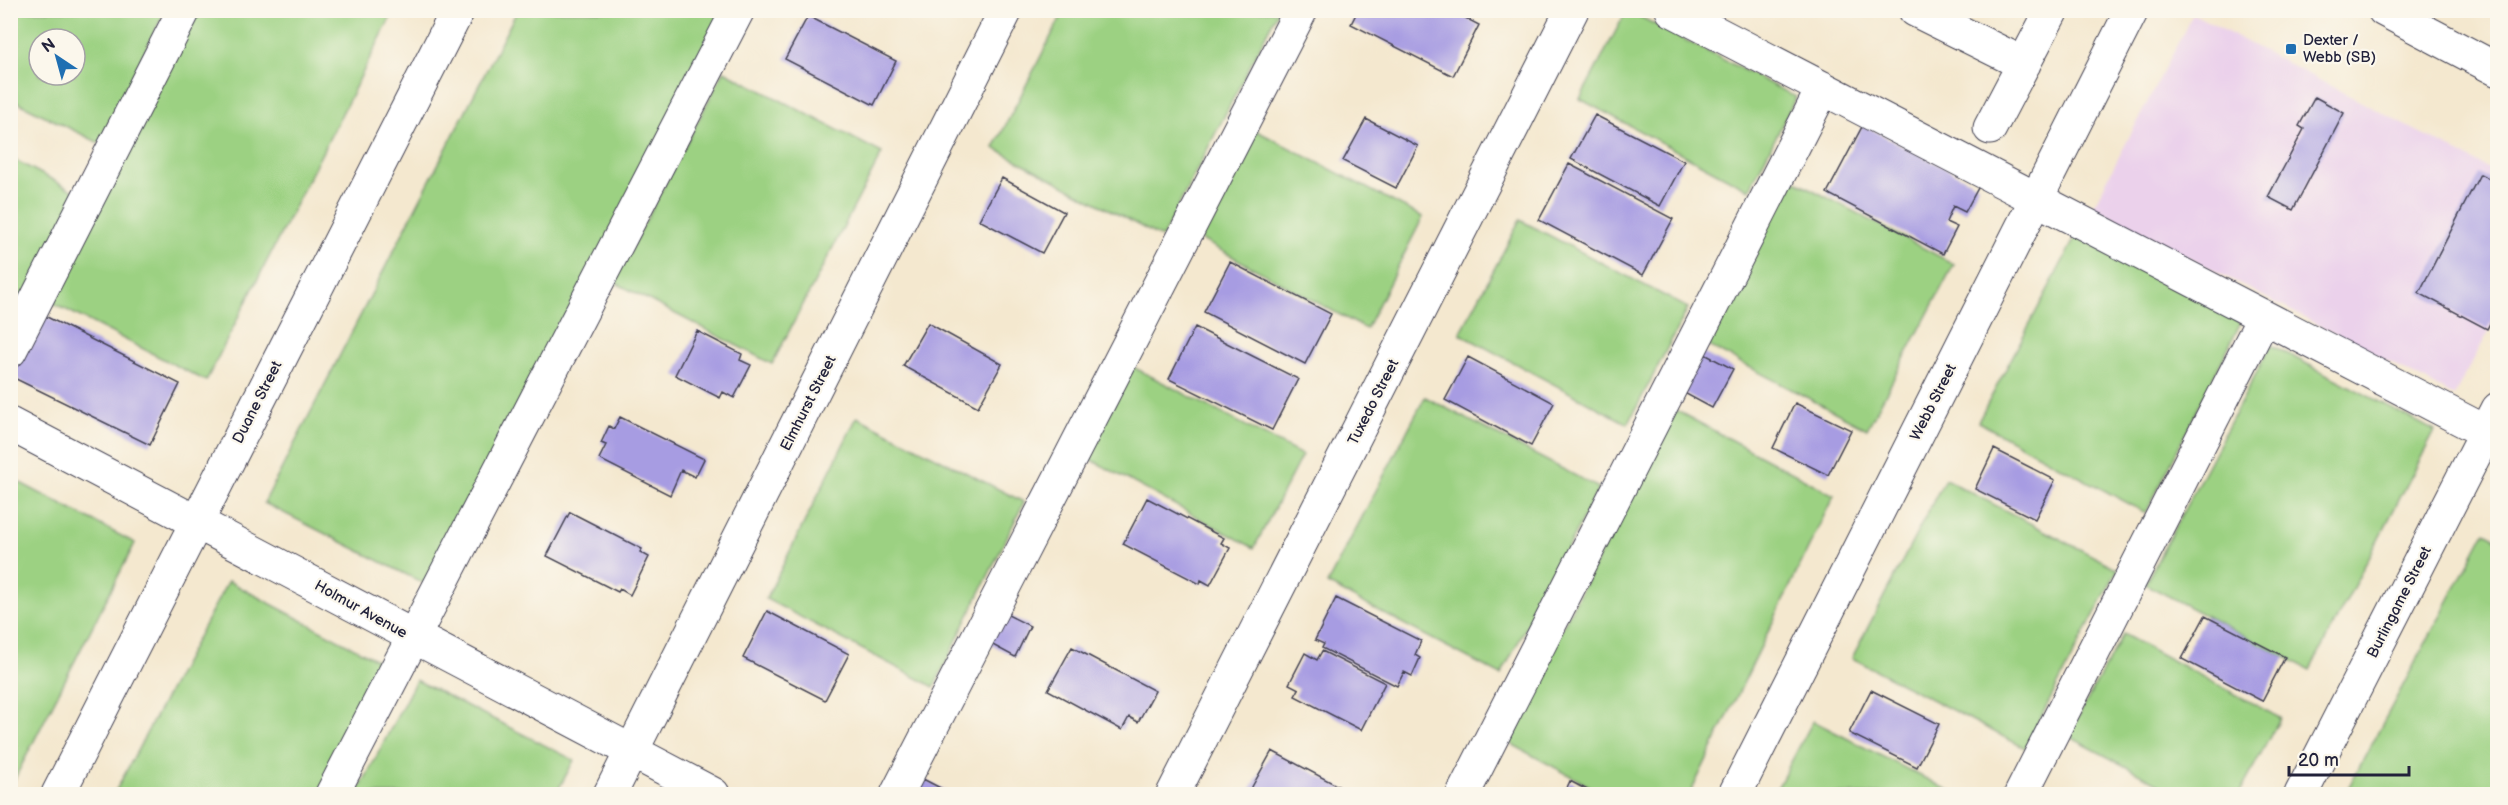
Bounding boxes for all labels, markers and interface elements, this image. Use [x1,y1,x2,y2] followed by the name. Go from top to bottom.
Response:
[27,27,87,87] north arrow
[2303,31,2376,67] place label: Dexter / Webb (SB)
[39,35,60,57] text: N
[2284,42,2298,56] marker: Dexter / Webb (SB)
[776,352,841,454] street label: Elmhurst Street
[1344,356,1403,448] street label: Tuxedo Street
[229,357,287,447] street label: Duane Street
[1906,360,1961,444] street label: Webb Street
[2363,543,2436,661] street label: Burlingame Street
[311,576,411,643] street label: Holmur Avenue
[2289,739,2409,777] scale bar
[2298,750,2339,771] text: 20 m

